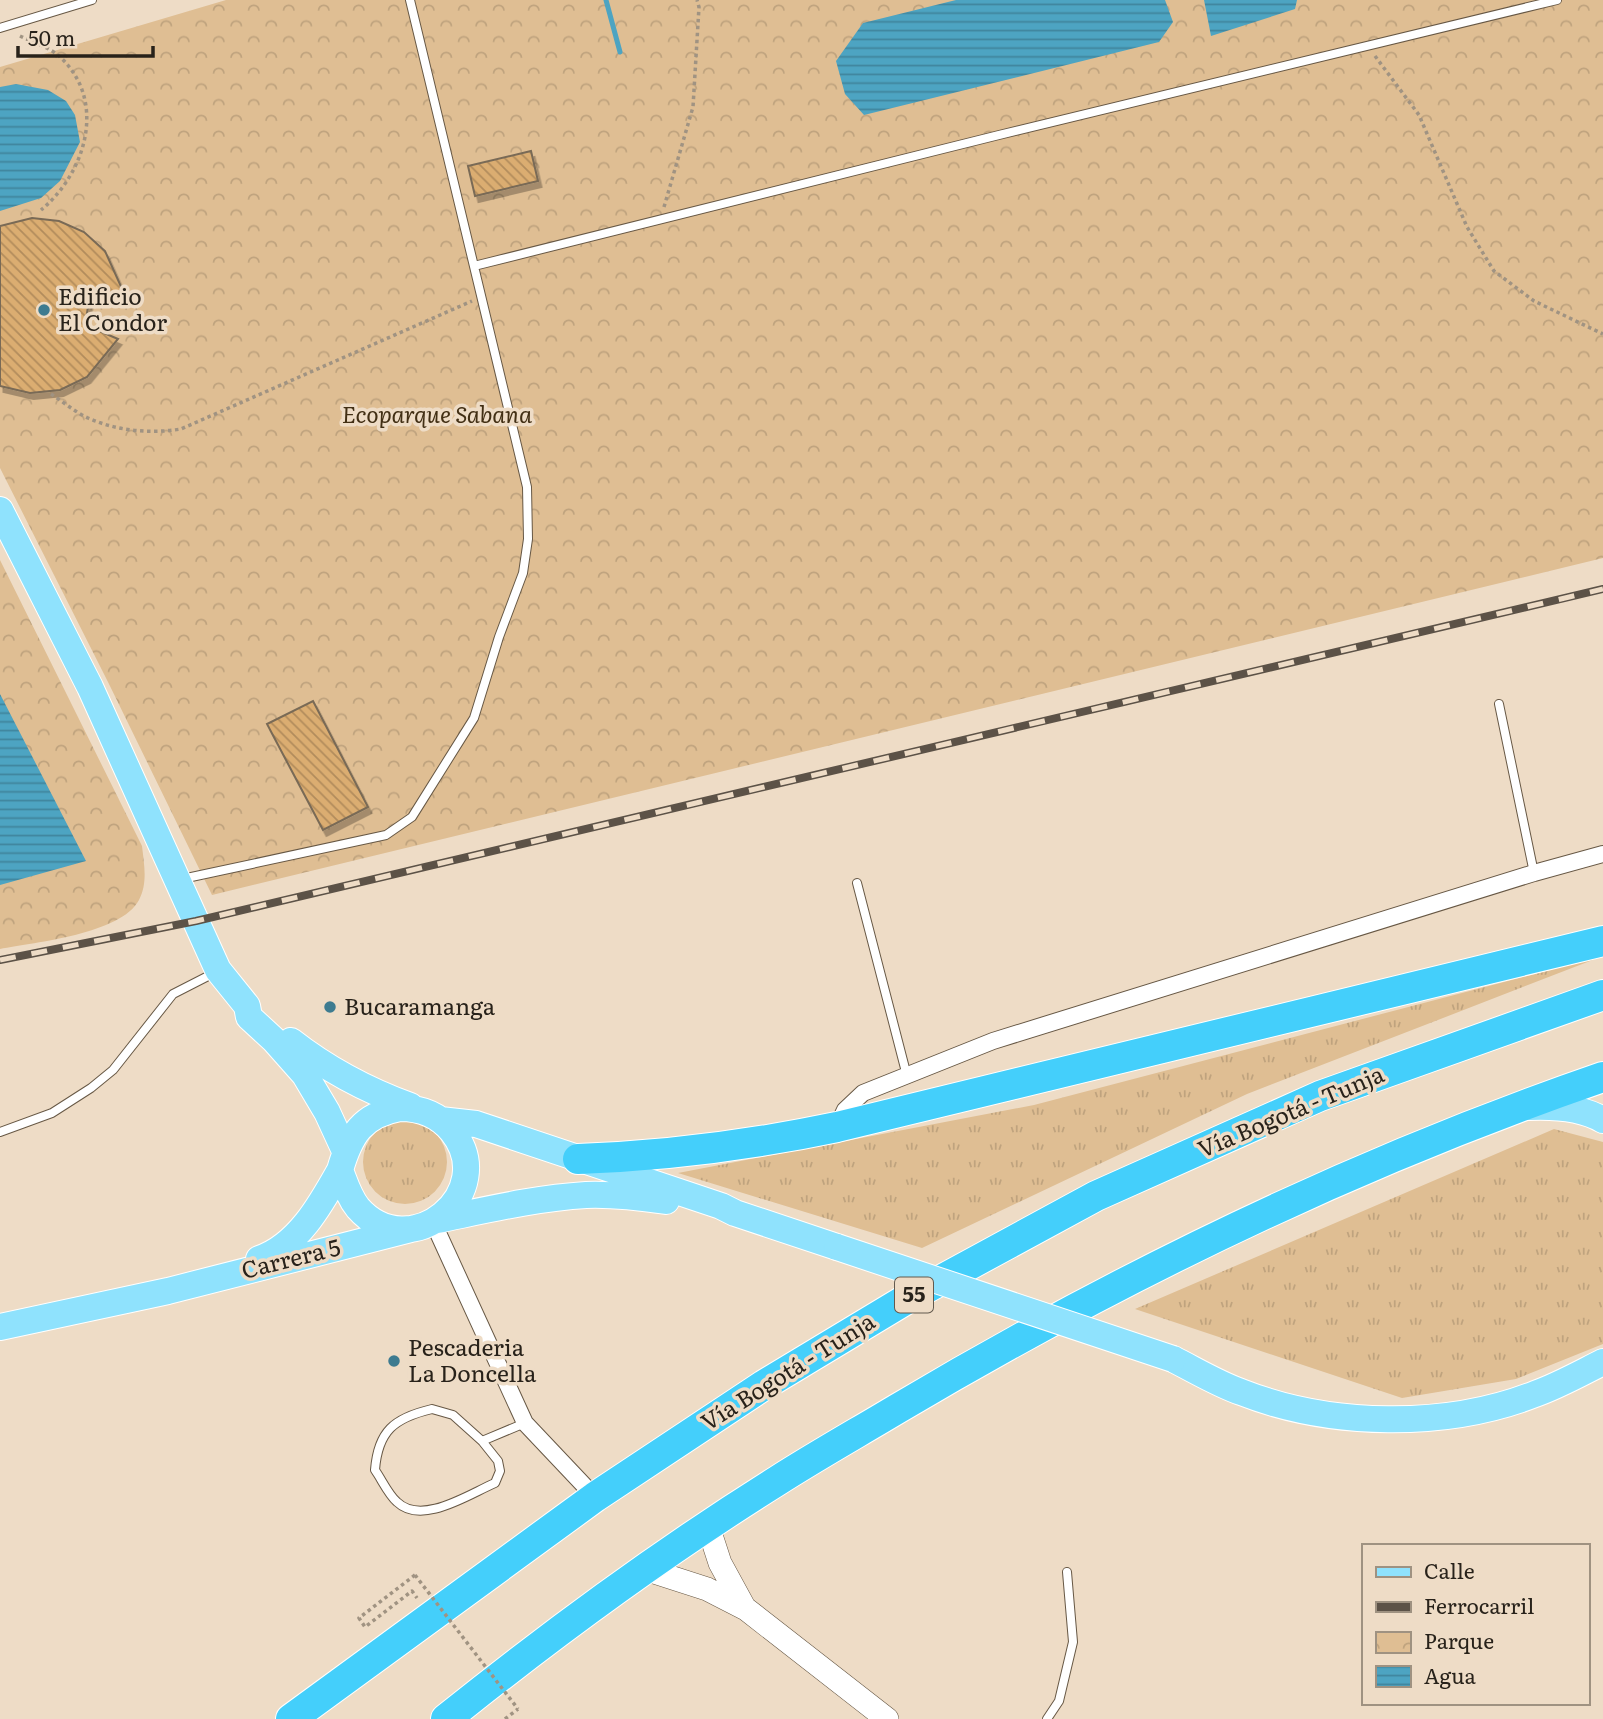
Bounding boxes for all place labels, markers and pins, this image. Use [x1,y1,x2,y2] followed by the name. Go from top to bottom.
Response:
[58,278,167,338] place label: Edificio El Condor
[36,302,52,318] marker: Edificio El Condor
[344,988,496,1022] place label: Bucaramanga
[322,999,338,1015] marker: Bucaramanga
[408,1329,537,1389] place label: Pescaderia La Doncella
[386,1353,402,1369] marker: Pescaderia La Doncella

